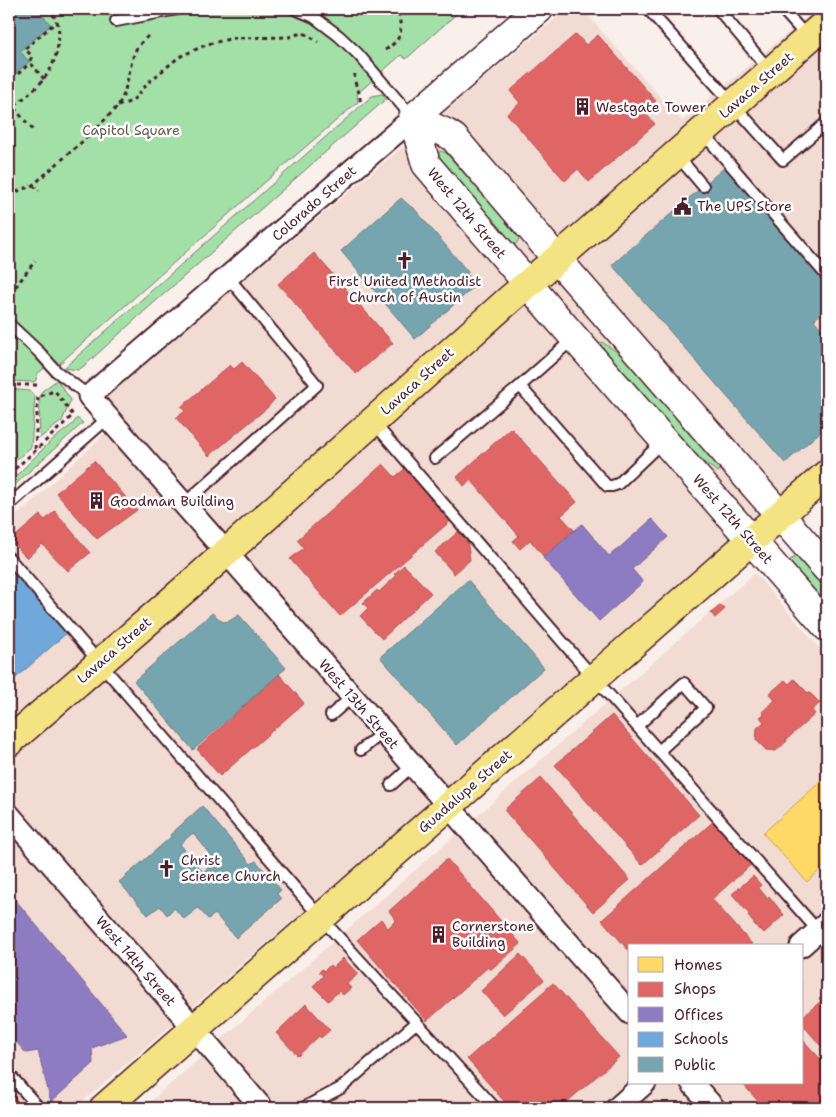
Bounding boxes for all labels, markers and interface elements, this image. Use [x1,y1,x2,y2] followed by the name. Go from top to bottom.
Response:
[715,48,797,122] street label: Lavaca Street
[572,97,592,117] building icon: Westgate Tower
[596,98,706,116] place label: Westgate Tower
[82,121,180,139] park label: Capitol Square
[268,161,360,245] street label: Colorado Street
[424,164,510,262] street label: West 12th Street
[673,196,693,216] public building icon: The UPS Store
[697,197,792,215] place label: The UPS Store
[395,251,415,271] church icon: First United Methodist Church of Austin
[329,272,481,306] place label: First United Methodist Church of Austin
[376,343,458,419] street label: Lavaca Street
[689,470,777,568] street label: West 12th Street
[86,491,106,511] building icon: Goodman Building
[110,492,234,510] place label: Goodman Building
[73,613,155,687] street label: Lavaca Street
[315,655,403,753] street label: West 13th Street
[414,745,516,837] street label: Guadalupe Street
[181,851,281,885] place label: Christ Science Church
[157,858,177,878] church icon: Christ Science Church
[92,912,180,1010] street label: West 14th Street
[452,917,534,951] place label: Cornerstone Building
[428,924,448,944] building icon: Cornerstone Building
[628,944,804,1084] legend
[674,955,722,975] text: Homes
[674,979,716,999] text: Shops
[674,1005,723,1025] text: Offices
[674,1029,729,1049] text: Schools
[674,1055,716,1075] text: Public

